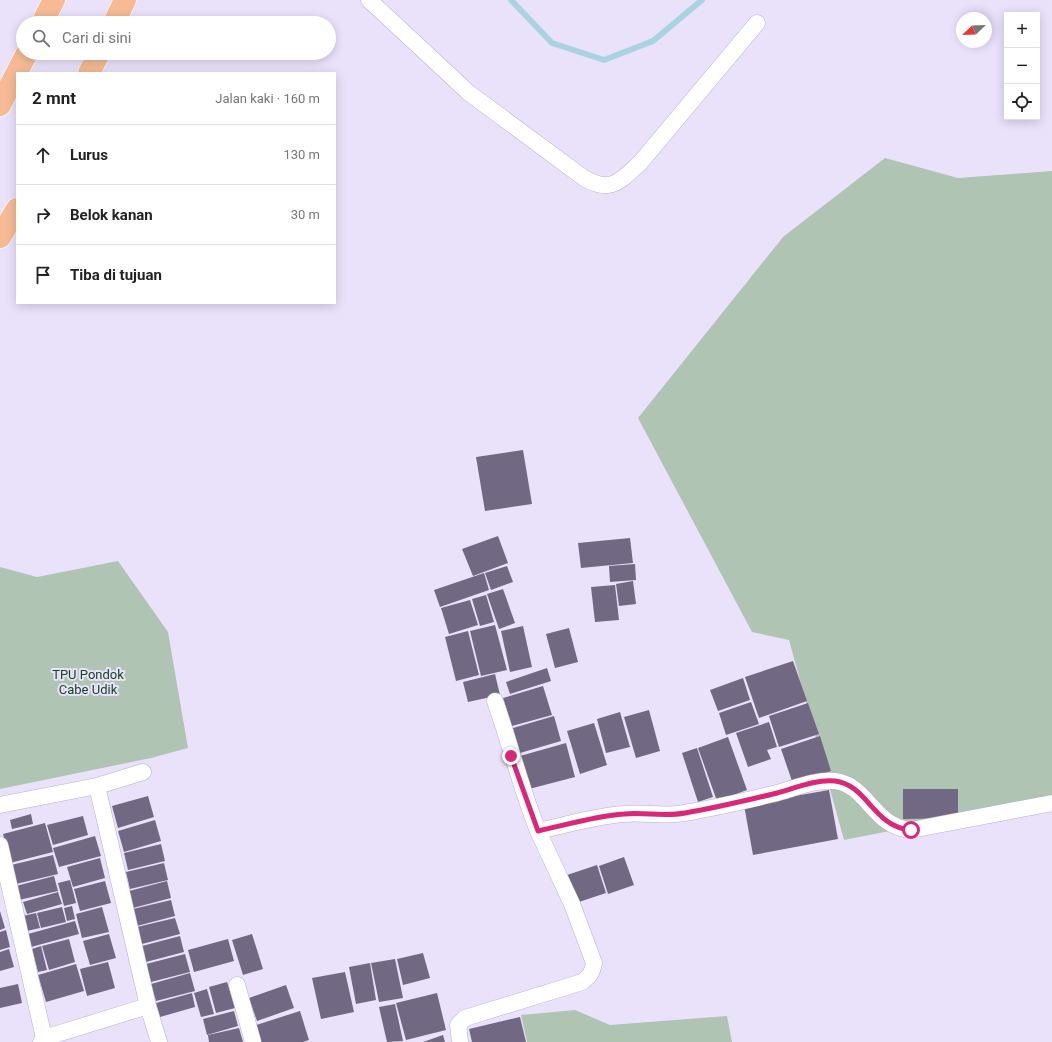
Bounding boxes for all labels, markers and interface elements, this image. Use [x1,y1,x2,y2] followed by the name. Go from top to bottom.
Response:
[956,12,992,48] north arrow
[1004,12,1040,120] map controls
[1004,12,1040,48] button: +
[16,16,336,60] search box
[30,27,52,49] icon: search
[62,29,132,47] text: Cari di sini
[1004,48,1040,84] button: −
[1004,84,1040,120] button: locate
[32,88,76,108] text: 2 mnt
[215,91,320,106] text: Jalan kaki · 160 m
[32,144,54,166] icon: ahead
[70,146,108,164] text: Lurus
[283,147,320,162] text: 130 m
[32,204,54,226] icon: right
[70,206,153,224] text: Belok kanan
[291,207,320,222] text: 30 m
[32,264,54,286] icon: arrive
[70,266,162,284] text: Tiba di tujuan
[52,667,124,697] park label: TPU Pondok Cabe Udik
[502,747,520,765] route end
[902,821,920,839] route start

